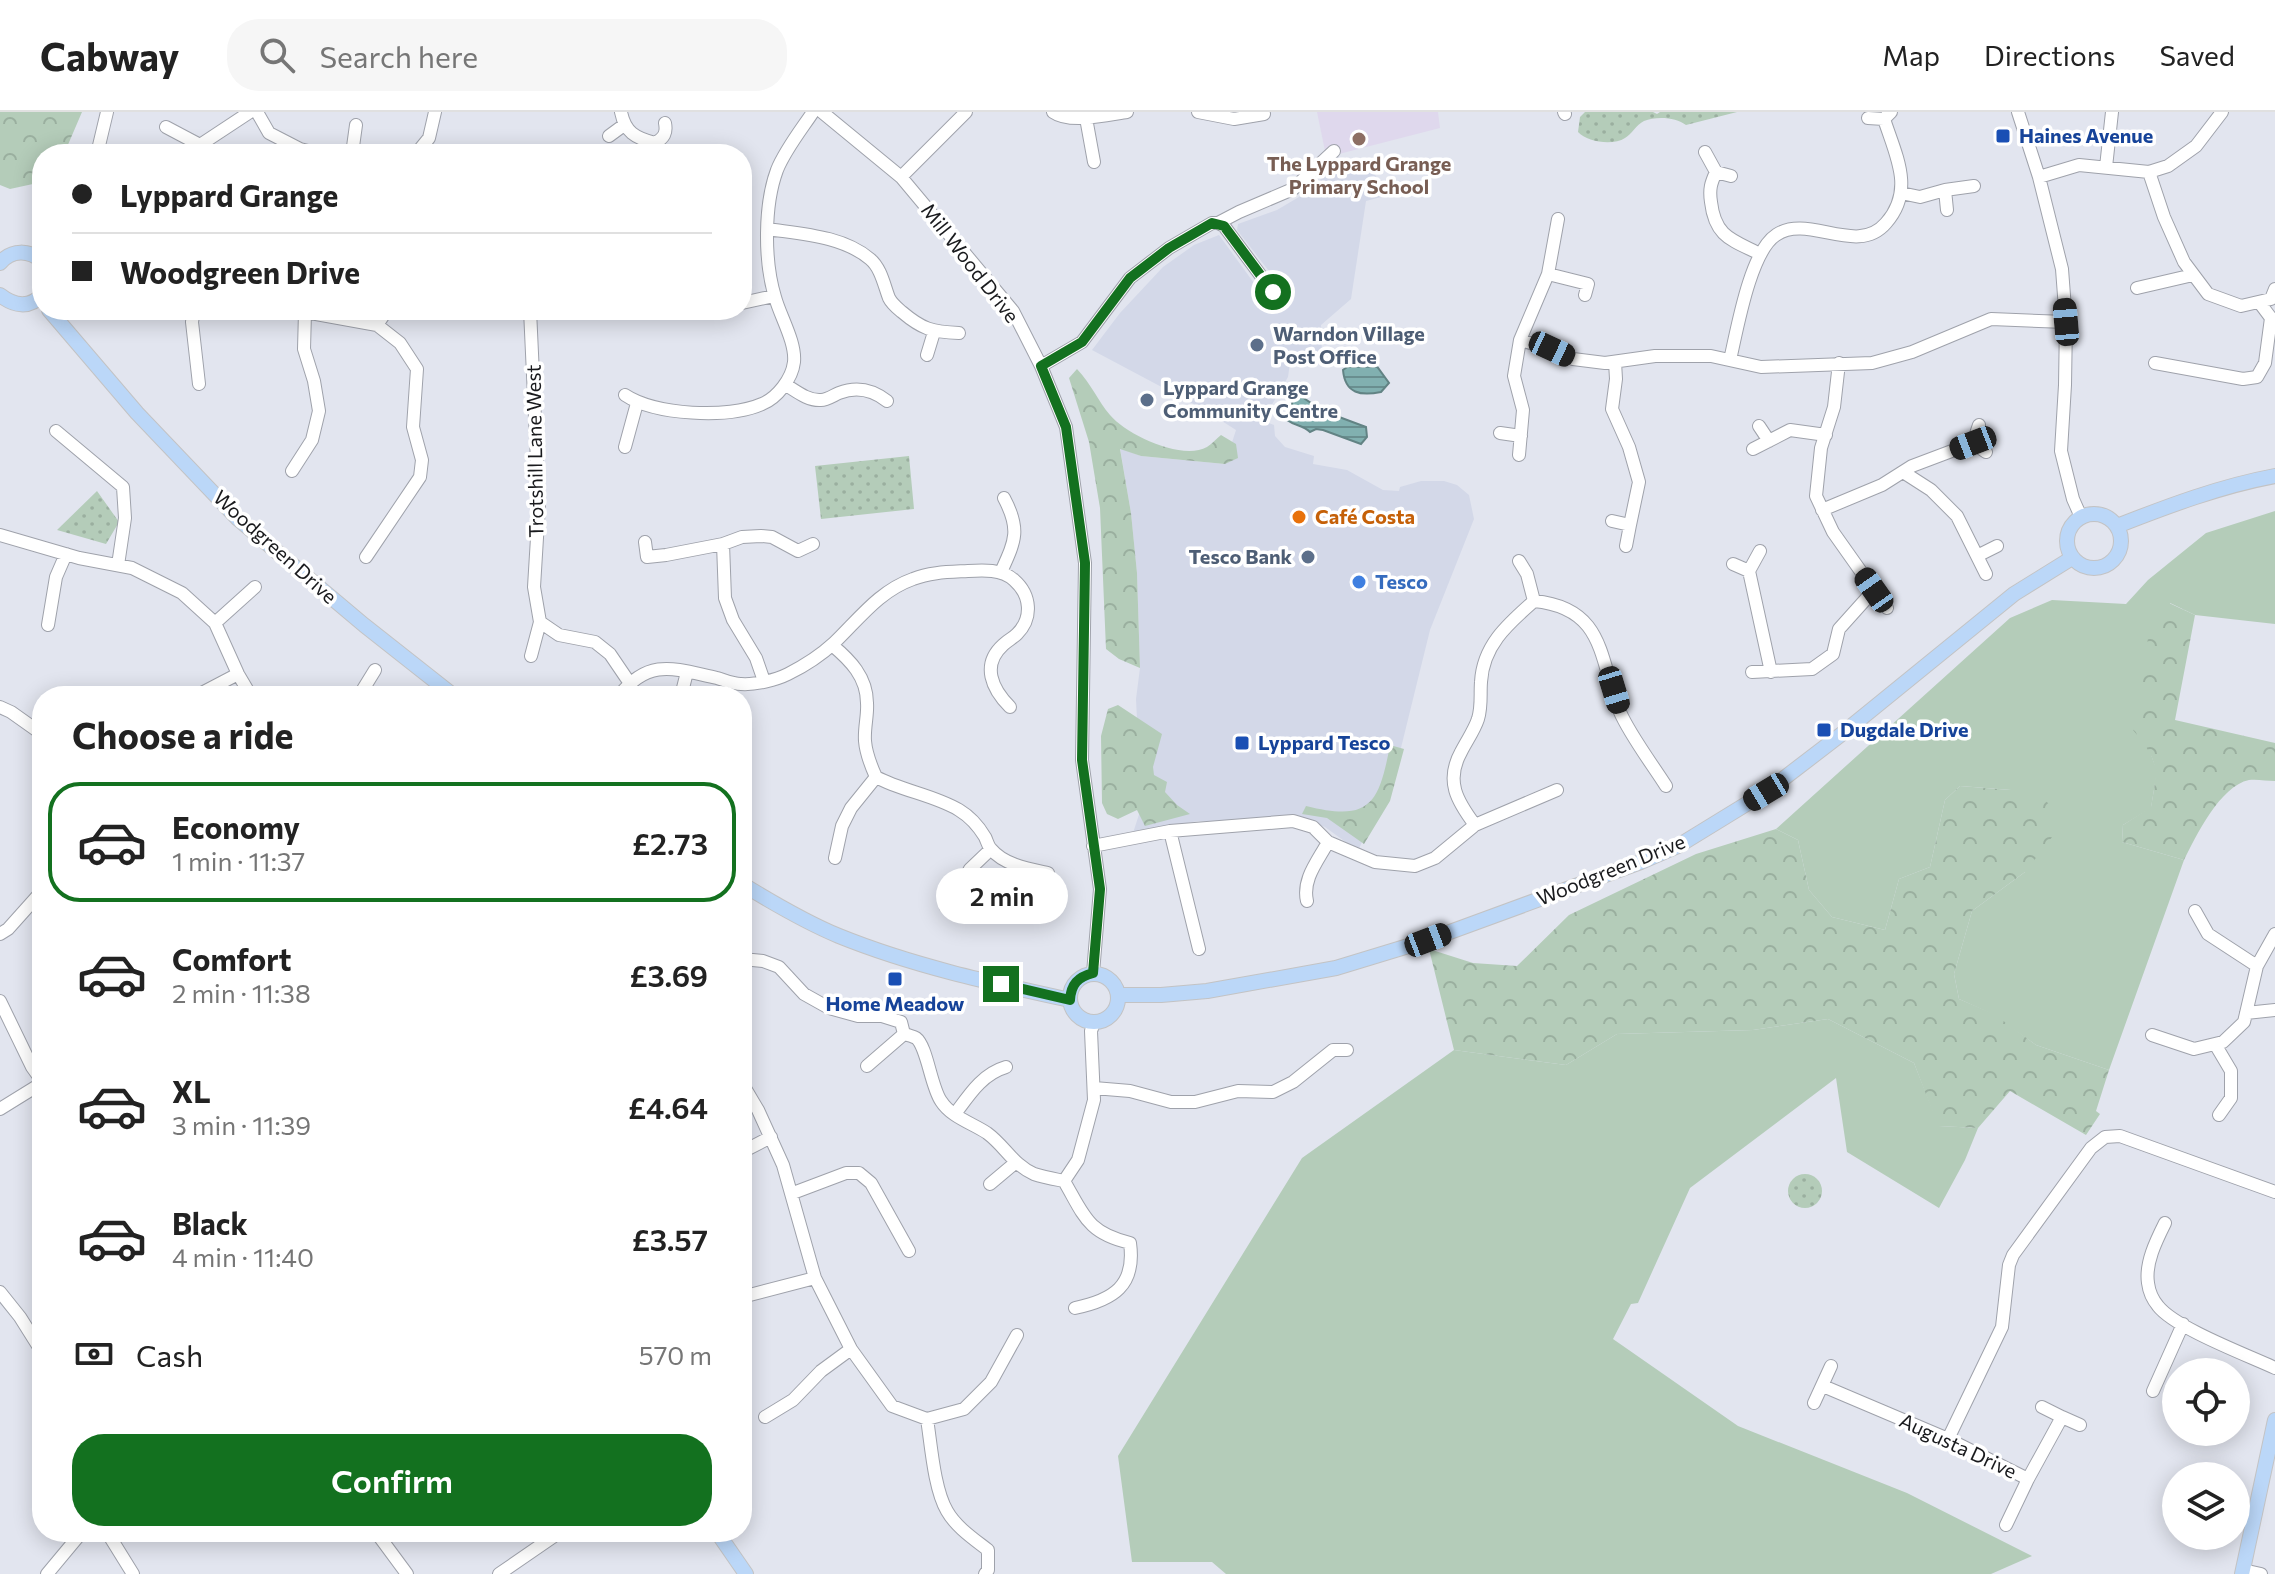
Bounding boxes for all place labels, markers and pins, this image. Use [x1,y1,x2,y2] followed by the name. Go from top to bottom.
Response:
[2019,123,2153,147] place label: Haines Avenue
[1994,127,2012,145] marker: Haines Avenue
[1350,130,1368,148] marker: The Lyppard Grange Primary School
[1267,151,1451,198] place label: The Lyppard Grange Primary School
[1273,321,1425,368] place label: Warndon Village Post Office
[1248,336,1266,354] marker: Warndon Village Post Office
[1163,375,1338,422] place label: Lyppard Grange Community Centre
[1138,391,1156,409] marker: Lyppard Grange Community Centre
[1315,504,1415,528] place label: Café Costa
[1290,508,1308,526] marker: Café Costa
[1188,544,1293,568] place label: Tesco Bank
[1299,548,1317,566] marker: Tesco Bank
[1375,569,1428,593] place label: Tesco
[1350,573,1368,591] marker: Tesco
[1840,717,1969,741] place label: Dugdale Drive
[1815,721,1833,739] marker: Dugdale Drive
[1258,730,1391,754] place label: Lyppard Tesco
[1233,734,1251,752] marker: Lyppard Tesco
[886,970,904,988] marker: Home Meadow
[826,991,965,1015] place label: Home Meadow

